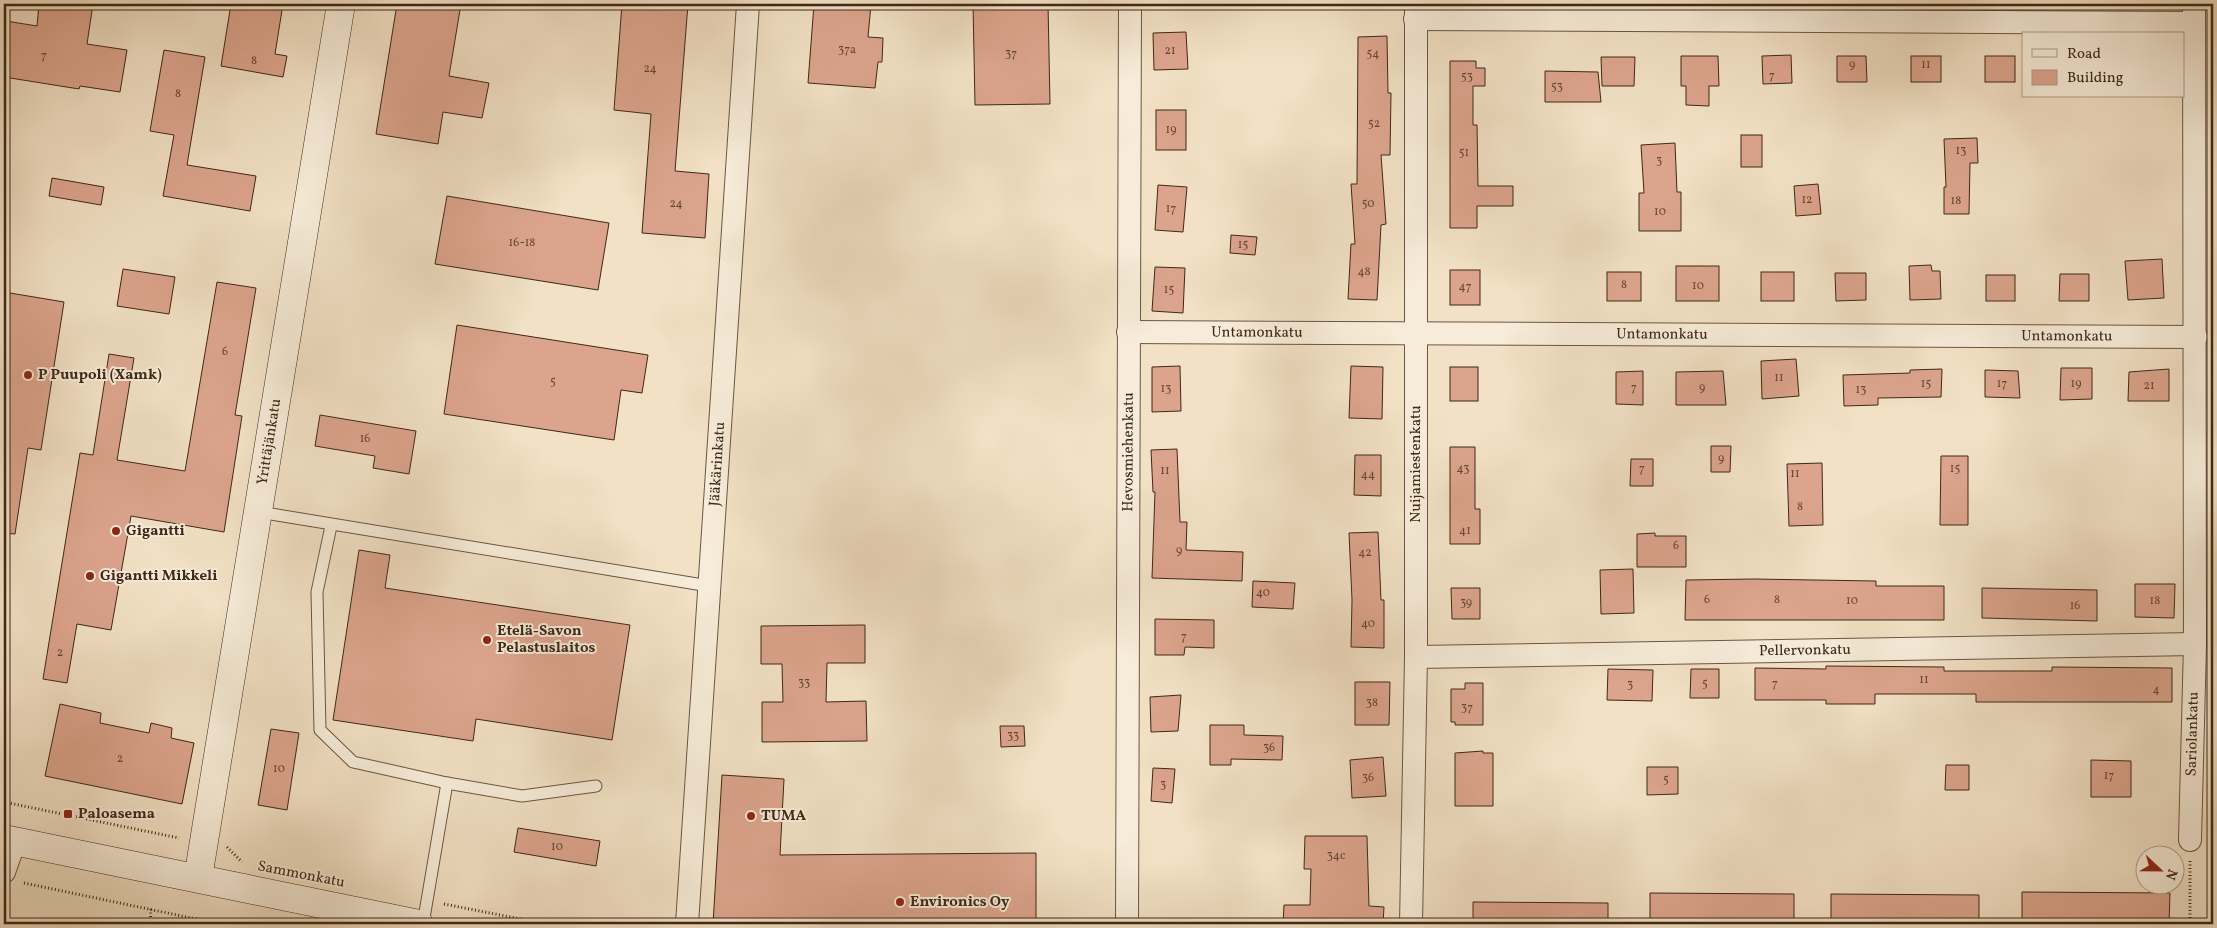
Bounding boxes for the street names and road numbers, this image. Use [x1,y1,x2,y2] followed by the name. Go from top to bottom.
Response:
[1211,322,1303,343] street label: Untamonkatu
[1616,324,1708,345] street label: Untamonkatu
[2021,326,2113,347] street label: Untamonkatu
[1118,392,1139,512] street label: Hevosmiehenkatu
[252,397,287,486] street label: Yrittäjänkatu
[1406,405,1427,523] street label: Nuijamiestenkatu
[704,421,731,507] street label: Jääkärinkatu
[1759,639,1851,662] street label: Pellervonkatu
[2181,692,2204,777] street label: Sariolankatu
[256,856,346,894] street label: Sammonkatu

